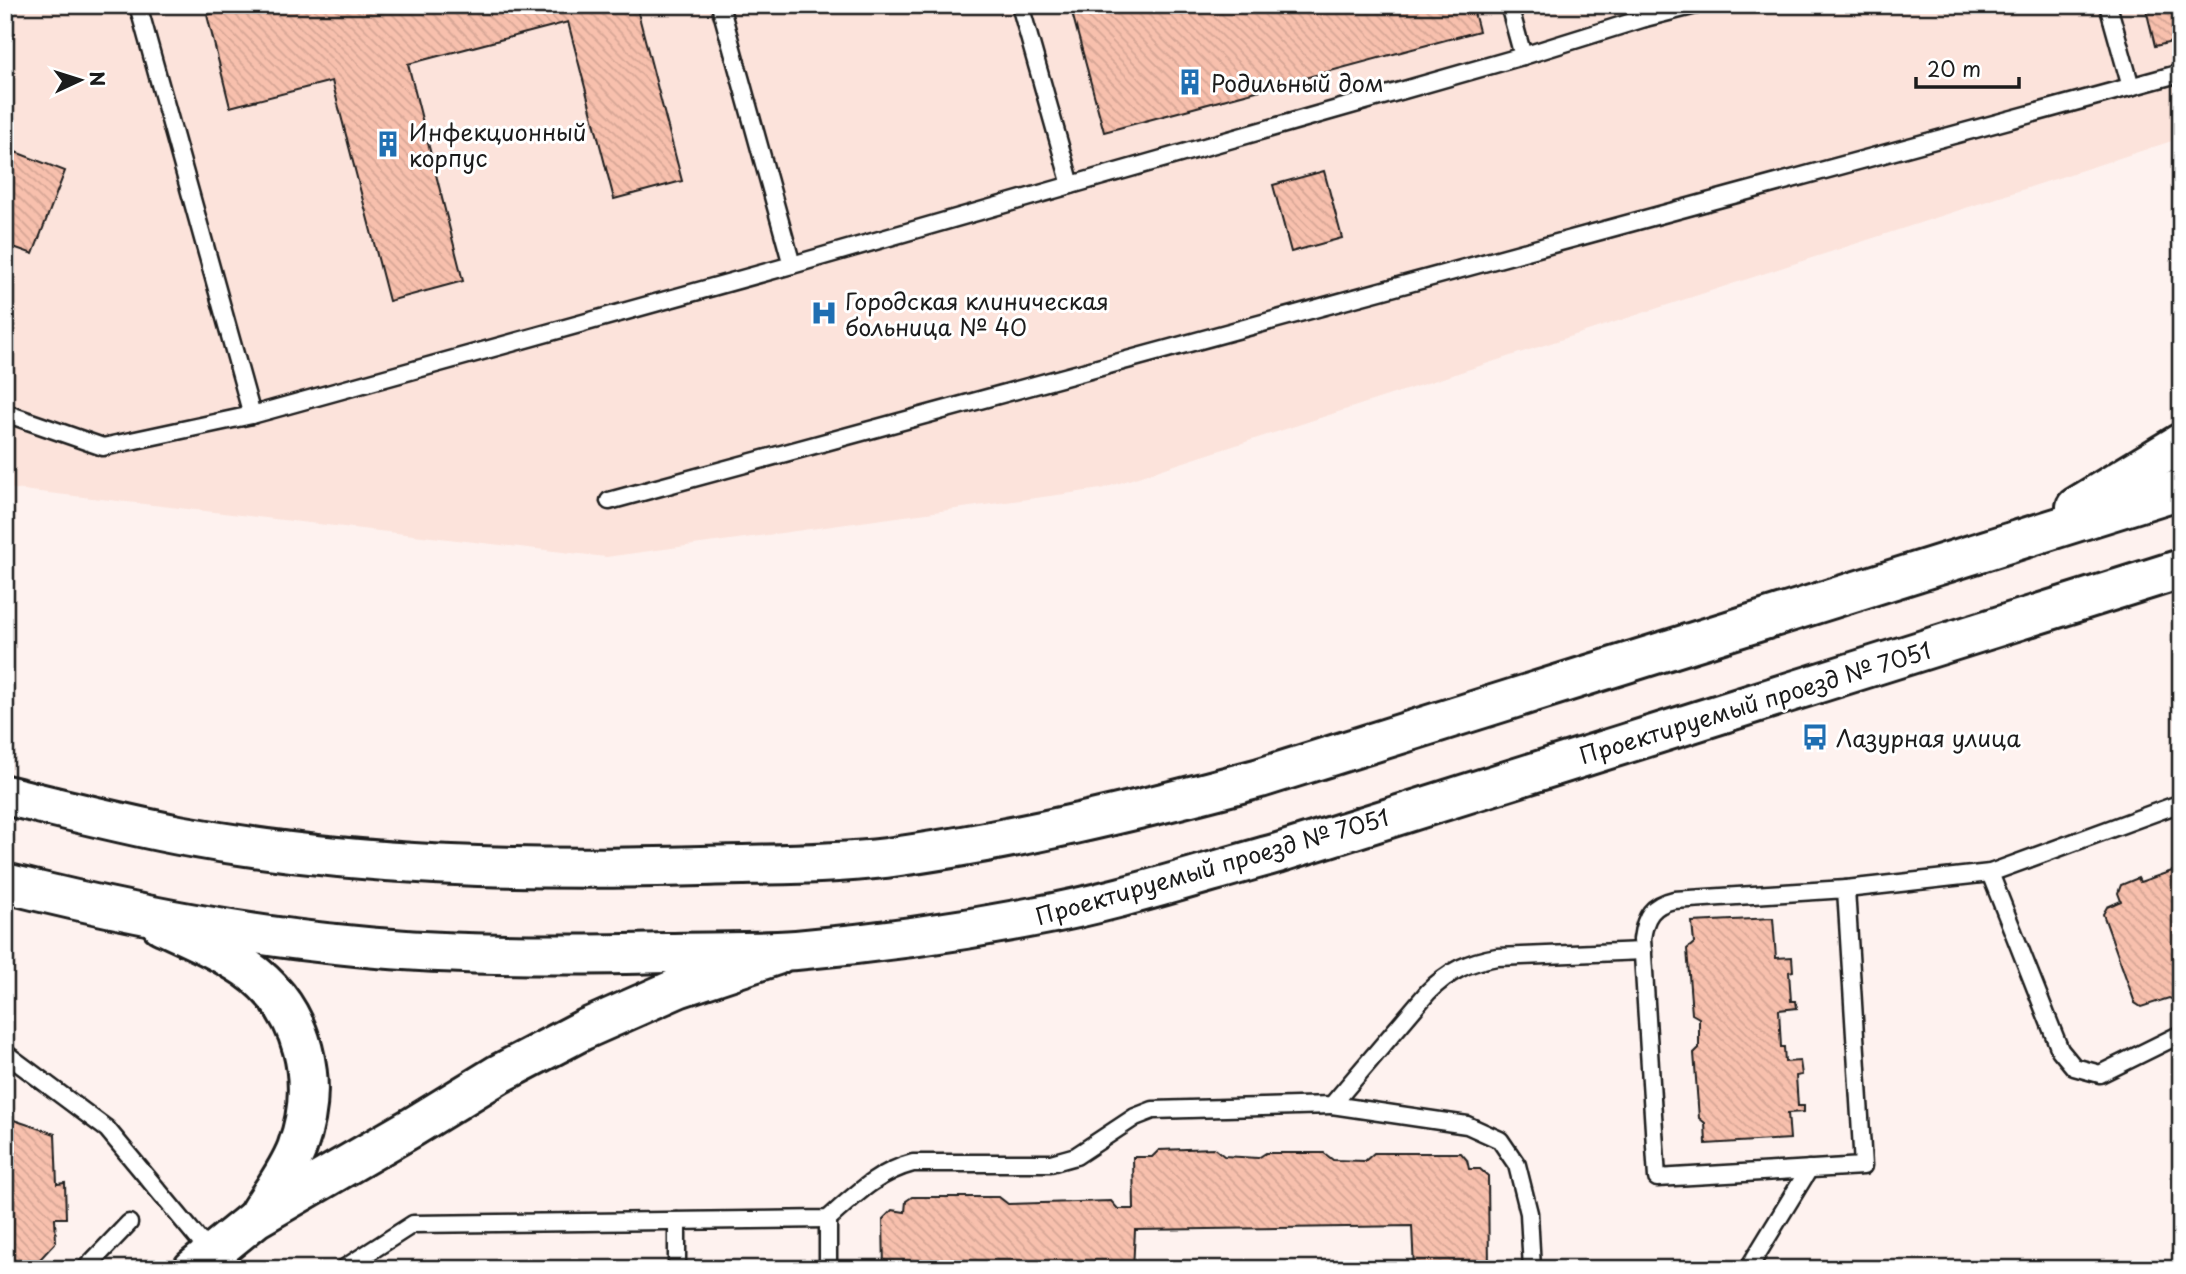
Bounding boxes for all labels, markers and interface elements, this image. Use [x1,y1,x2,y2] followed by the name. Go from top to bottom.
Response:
[46,46,116,116] north arrow
[1916,46,2020,90] scale bar
[1927,52,1981,84] text: 20 m
[1211,65,1384,100] place label: Родильный дом
[1175,67,1205,97] building icon: Родильный дом
[83,70,112,87] text: N
[409,114,586,175] place label: Инфекционный корпус
[373,129,403,159] building icon: Инфекционный корпус
[845,283,1109,344] place label: Городская клиническая больница № 40
[809,298,839,328] hospital icon: Городская клиническая больница № 40
[1575,632,1935,772] street label: Проектируемый проезд № 7051
[1836,720,2021,755] place label: Лазурная улица
[1800,722,1830,752] bus stop icon: Лазурная улица
[1031,799,1393,933] street label: Проектируемый проезд № 7051

